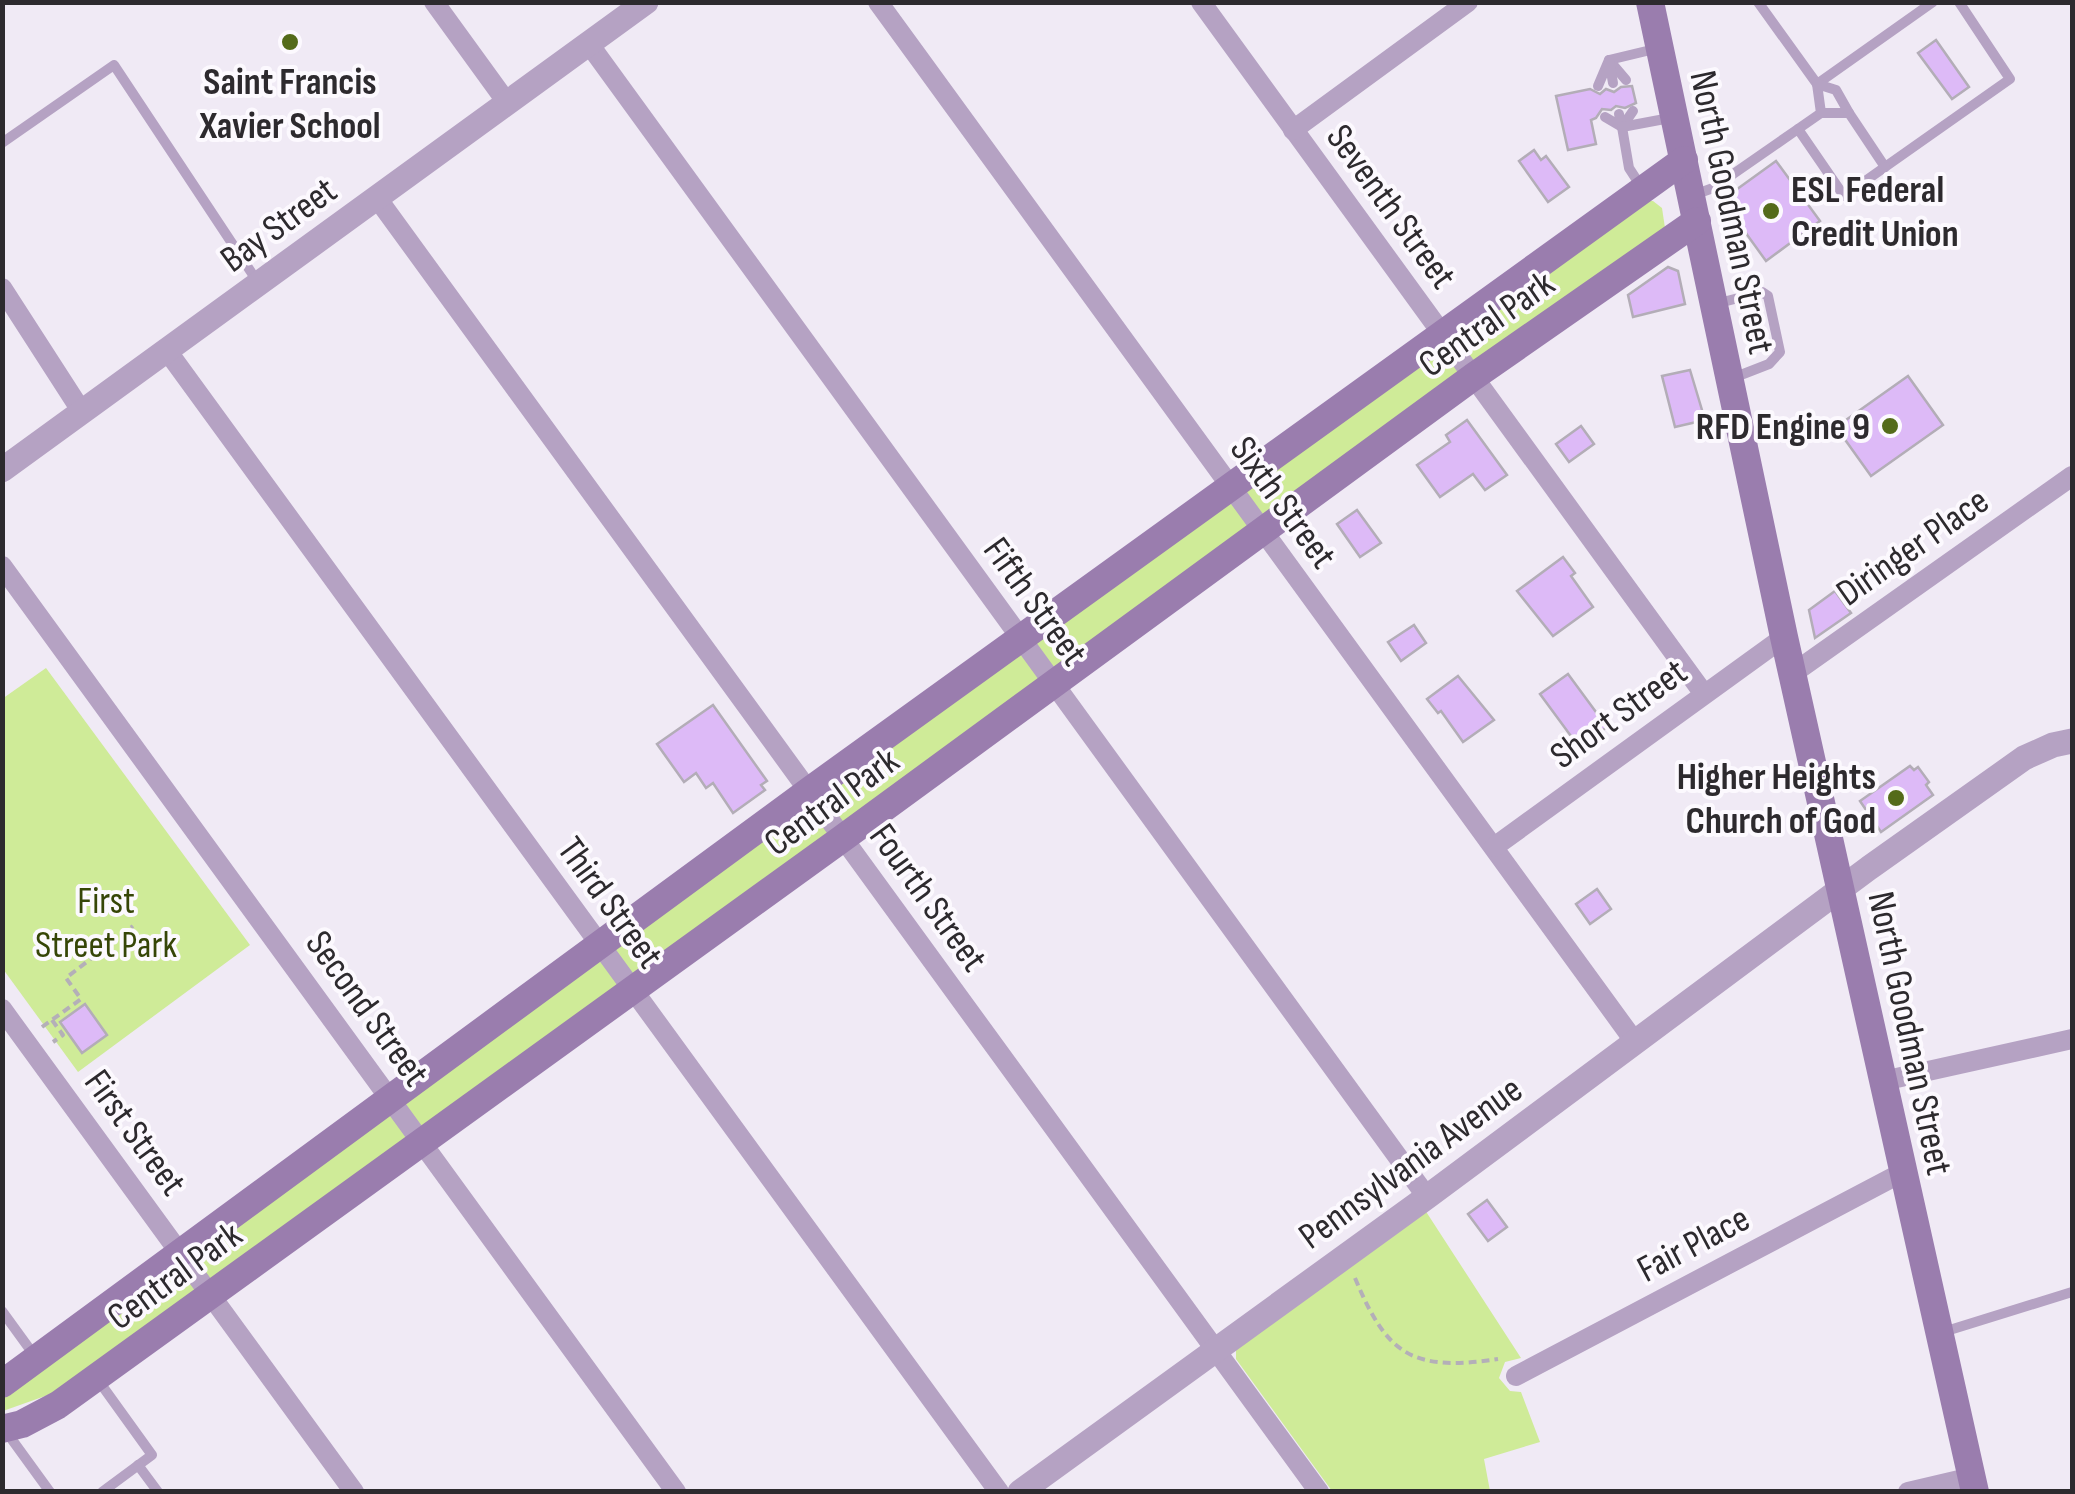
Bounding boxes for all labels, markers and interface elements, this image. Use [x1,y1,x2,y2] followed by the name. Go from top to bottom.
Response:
[279,31,301,53] marker: Saint Francis Xavier School
[198,60,381,149] place label: Saint Francis Xavier School
[1680,67,1784,358] street label: North Goodman Street
[1316,116,1465,298] street label: Seventh Street
[212,168,346,282] street label: Bay Street
[1791,168,1959,257] place label: ESL Federal Credit Union
[1760,200,1782,222] marker: ESL Federal Credit Union
[1410,261,1564,387] street label: Central Park
[1696,405,1870,450] place label: RFD Engine 9
[1879,415,1901,437] marker: RFD Engine 9
[1220,428,1346,577] street label: Sixth Street
[1828,479,1998,616] street label: Diringer Place
[973,529,1096,675] street label: Fifth Street
[1542,650,1696,779] street label: Short Street
[756,738,908,866] street label: Central Park
[1677,755,1876,844] place label: Higher Heights Church of God
[1885,787,1907,809] marker: Higher Heights Church of God
[859,815,996,980] street label: Fourth Street
[547,829,672,977] street label: Third Street
[35,879,177,968] park label: First Street Park
[1858,888,1962,1179] street label: North Goodman Street
[295,923,438,1095] street label: Second Street
[74,1061,195,1204] street label: First Street
[1291,1067,1531,1259] street label: Pennsylvania Avenue
[1630,1196,1757,1292] street label: Fair Place
[99,1212,251,1340] street label: Central Park

